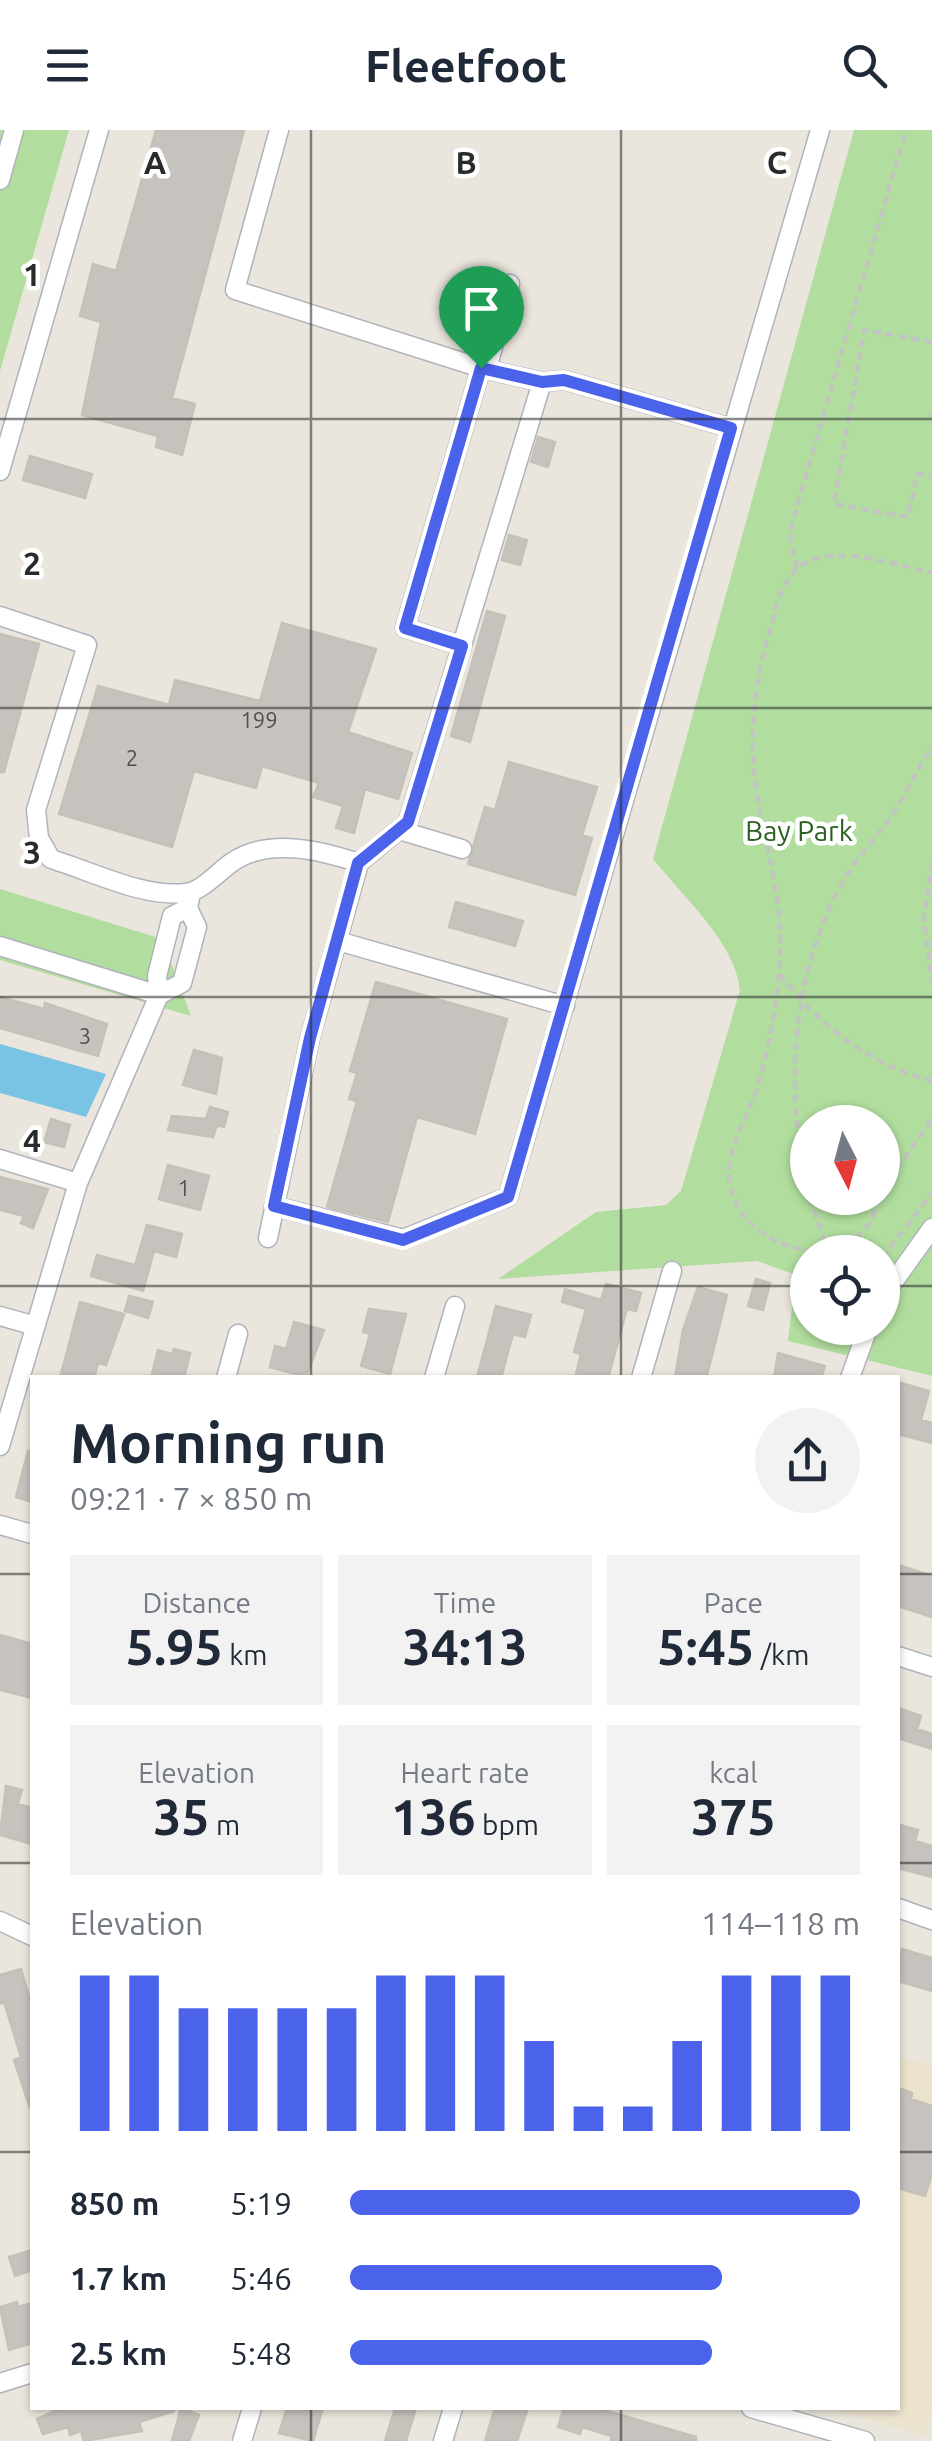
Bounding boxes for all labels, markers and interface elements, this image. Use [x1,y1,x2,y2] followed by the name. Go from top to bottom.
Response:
[40,38,95,93] icon: menu
[837,38,892,93] icon: search
[365,40,567,91] text: Fleetfoot
[144,144,167,180] text: A
[455,144,477,180] text: B
[767,144,787,180] text: C
[23,256,41,292] text: 1
[439,266,524,369] pin
[454,281,509,336] icon: arrive
[23,545,41,581] text: 2
[240,707,278,732] house number: 199
[126,745,138,770] house number: 2
[745,815,853,846] park label: Bay Park
[23,834,41,870] text: 3
[79,1023,91,1048] house number: 3
[790,1105,900,1215] north arrow
[790,1105,900,1345] map controls
[23,1122,41,1158] text: 4
[178,1175,190,1200] house number: 1
[790,1235,900,1345] button: locate
[755,1408,860,1513] button: share
[70,1412,387,1473] text: Morning run
[70,1480,312,1516] text: 09:21 · 7 × 850 m
[142,1587,251,1618] text: Distance
[434,1587,496,1618] text: Time
[704,1587,763,1618] text: Pace
[126,1618,223,1674] text: 5.95
[402,1618,528,1674] text: 34:13
[657,1618,754,1674] text: 5:45
[223,1639,267,1670] text: km
[754,1639,809,1670] text: /km
[138,1757,255,1788] text: Elevation
[401,1757,529,1788] text: Heart rate
[709,1757,757,1788] text: kcal
[153,1788,210,1844] text: 35
[391,1788,476,1844] text: 136
[691,1788,776,1844] text: 375
[210,1809,240,1840] text: m
[476,1809,539,1840] text: bpm
[70,1905,203,1941] text: Elevation
[701,1905,860,1941] text: 114–118 m
[70,2185,159,2221] text: 850 m
[230,2185,292,2221] text: 5:19
[70,2260,167,2296] text: 1.7 km
[230,2260,292,2296] text: 5:46
[70,2335,167,2371] text: 2.5 km
[230,2335,292,2371] text: 5:48

